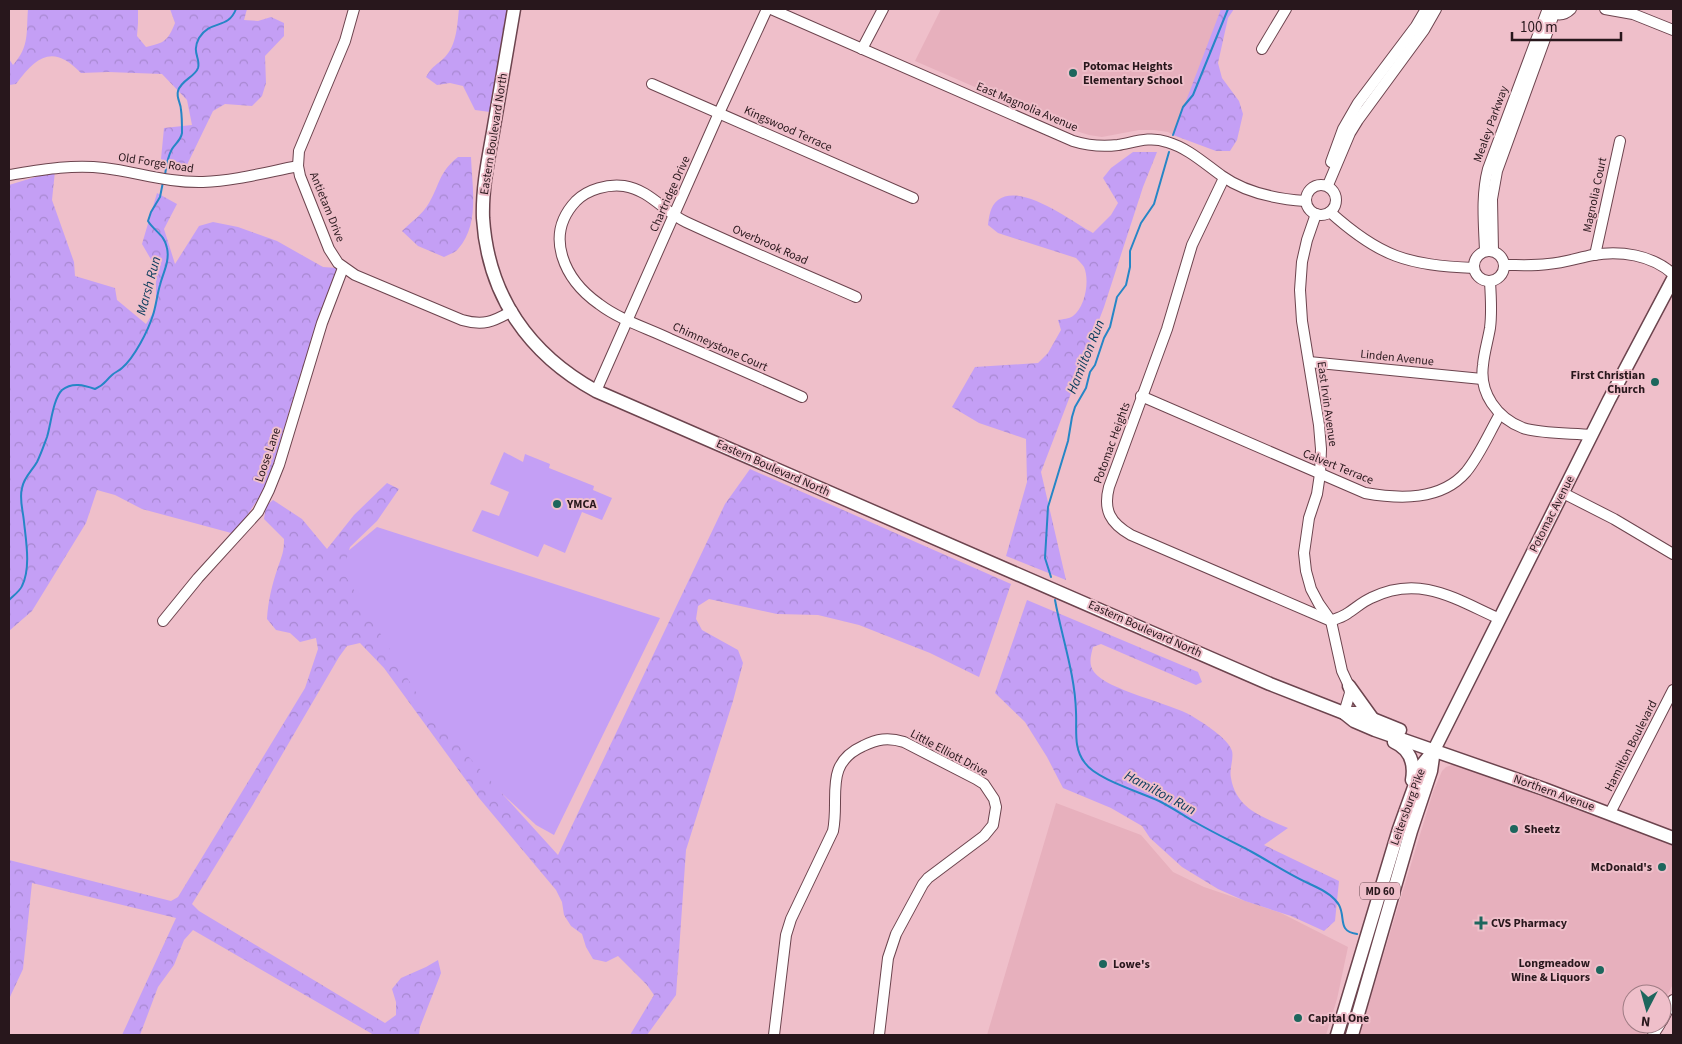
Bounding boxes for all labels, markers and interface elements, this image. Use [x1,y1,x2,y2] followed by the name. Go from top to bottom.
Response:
[1512,10,1621,42] scale bar
[1520,17,1558,38] text: 100 m
[1083,58,1183,89] place label: Potomac Heights Elementary School
[1067,67,1079,79] marker: Potomac Heights Elementary School
[476,72,512,196] street label: Eastern Boulevard North
[974,78,1081,136] street label: East Magnolia Avenue
[1469,83,1513,165] street label: Mealey Parkway
[741,102,835,156] street label: Kingswood Terrace
[117,149,195,177] street label: Old Forge Road
[646,153,694,235] street label: Chartridge Drive
[1579,156,1611,234] street label: Magnolia Court
[305,169,349,245] street label: Antietam Drive
[729,221,811,269] street label: Overbrook Road
[132,254,166,318] water label: Marsh Run
[1062,317,1110,397] water label: Hamilton Run
[670,318,770,376] street label: Chimneystone Court
[1359,346,1435,370] street label: Linden Avenue
[1313,360,1341,448] street label: East Irvin Avenue
[1571,367,1645,398] place label: First Christian Church
[1649,376,1661,388] marker: First Christian Church
[1089,400,1135,486] street label: Potomac Heights
[251,426,285,484] street label: Loose Lane
[713,435,833,501] street label: Eastern Boulevard North
[1300,445,1376,489] street label: Calvert Terrace
[1525,473,1579,555] street label: Potomac Avenue
[566,496,596,513] place label: YMCA
[551,498,563,510] marker: YMCA
[1085,596,1205,662] street label: Eastern Boulevard North
[1601,697,1661,795] street label: Hamilton Boulevard
[907,725,991,781] street label: Little Elliott Drive
[1121,766,1199,820] water label: Hamilton Run
[1386,766,1430,848] street label: Leitersburg Pike
[1511,770,1597,816] street label: Northern Avenue
[1524,821,1560,838] place label: Sheetz
[1508,823,1520,835] marker: Sheetz
[1591,859,1652,876] place label: McDonald's
[1656,861,1668,873] marker: McDonald's
[1360,882,1400,899] road number: MD 60
[1491,915,1568,932] place label: CVS Pharmacy
[1475,917,1487,929] marker: CVS Pharmacy
[1511,955,1591,986] place label: Longmeadow Wine & Liquors
[1113,956,1150,973] place label: Lowe's
[1097,958,1109,970] marker: Lowe's
[1594,964,1606,976] marker: Longmeadow Wine & Liquors
[1622,984,1672,1034] north arrow
[1308,1010,1369,1027] place label: Capital One
[1640,1011,1651,1031] text: N
[1292,1012,1304,1024] marker: Capital One

